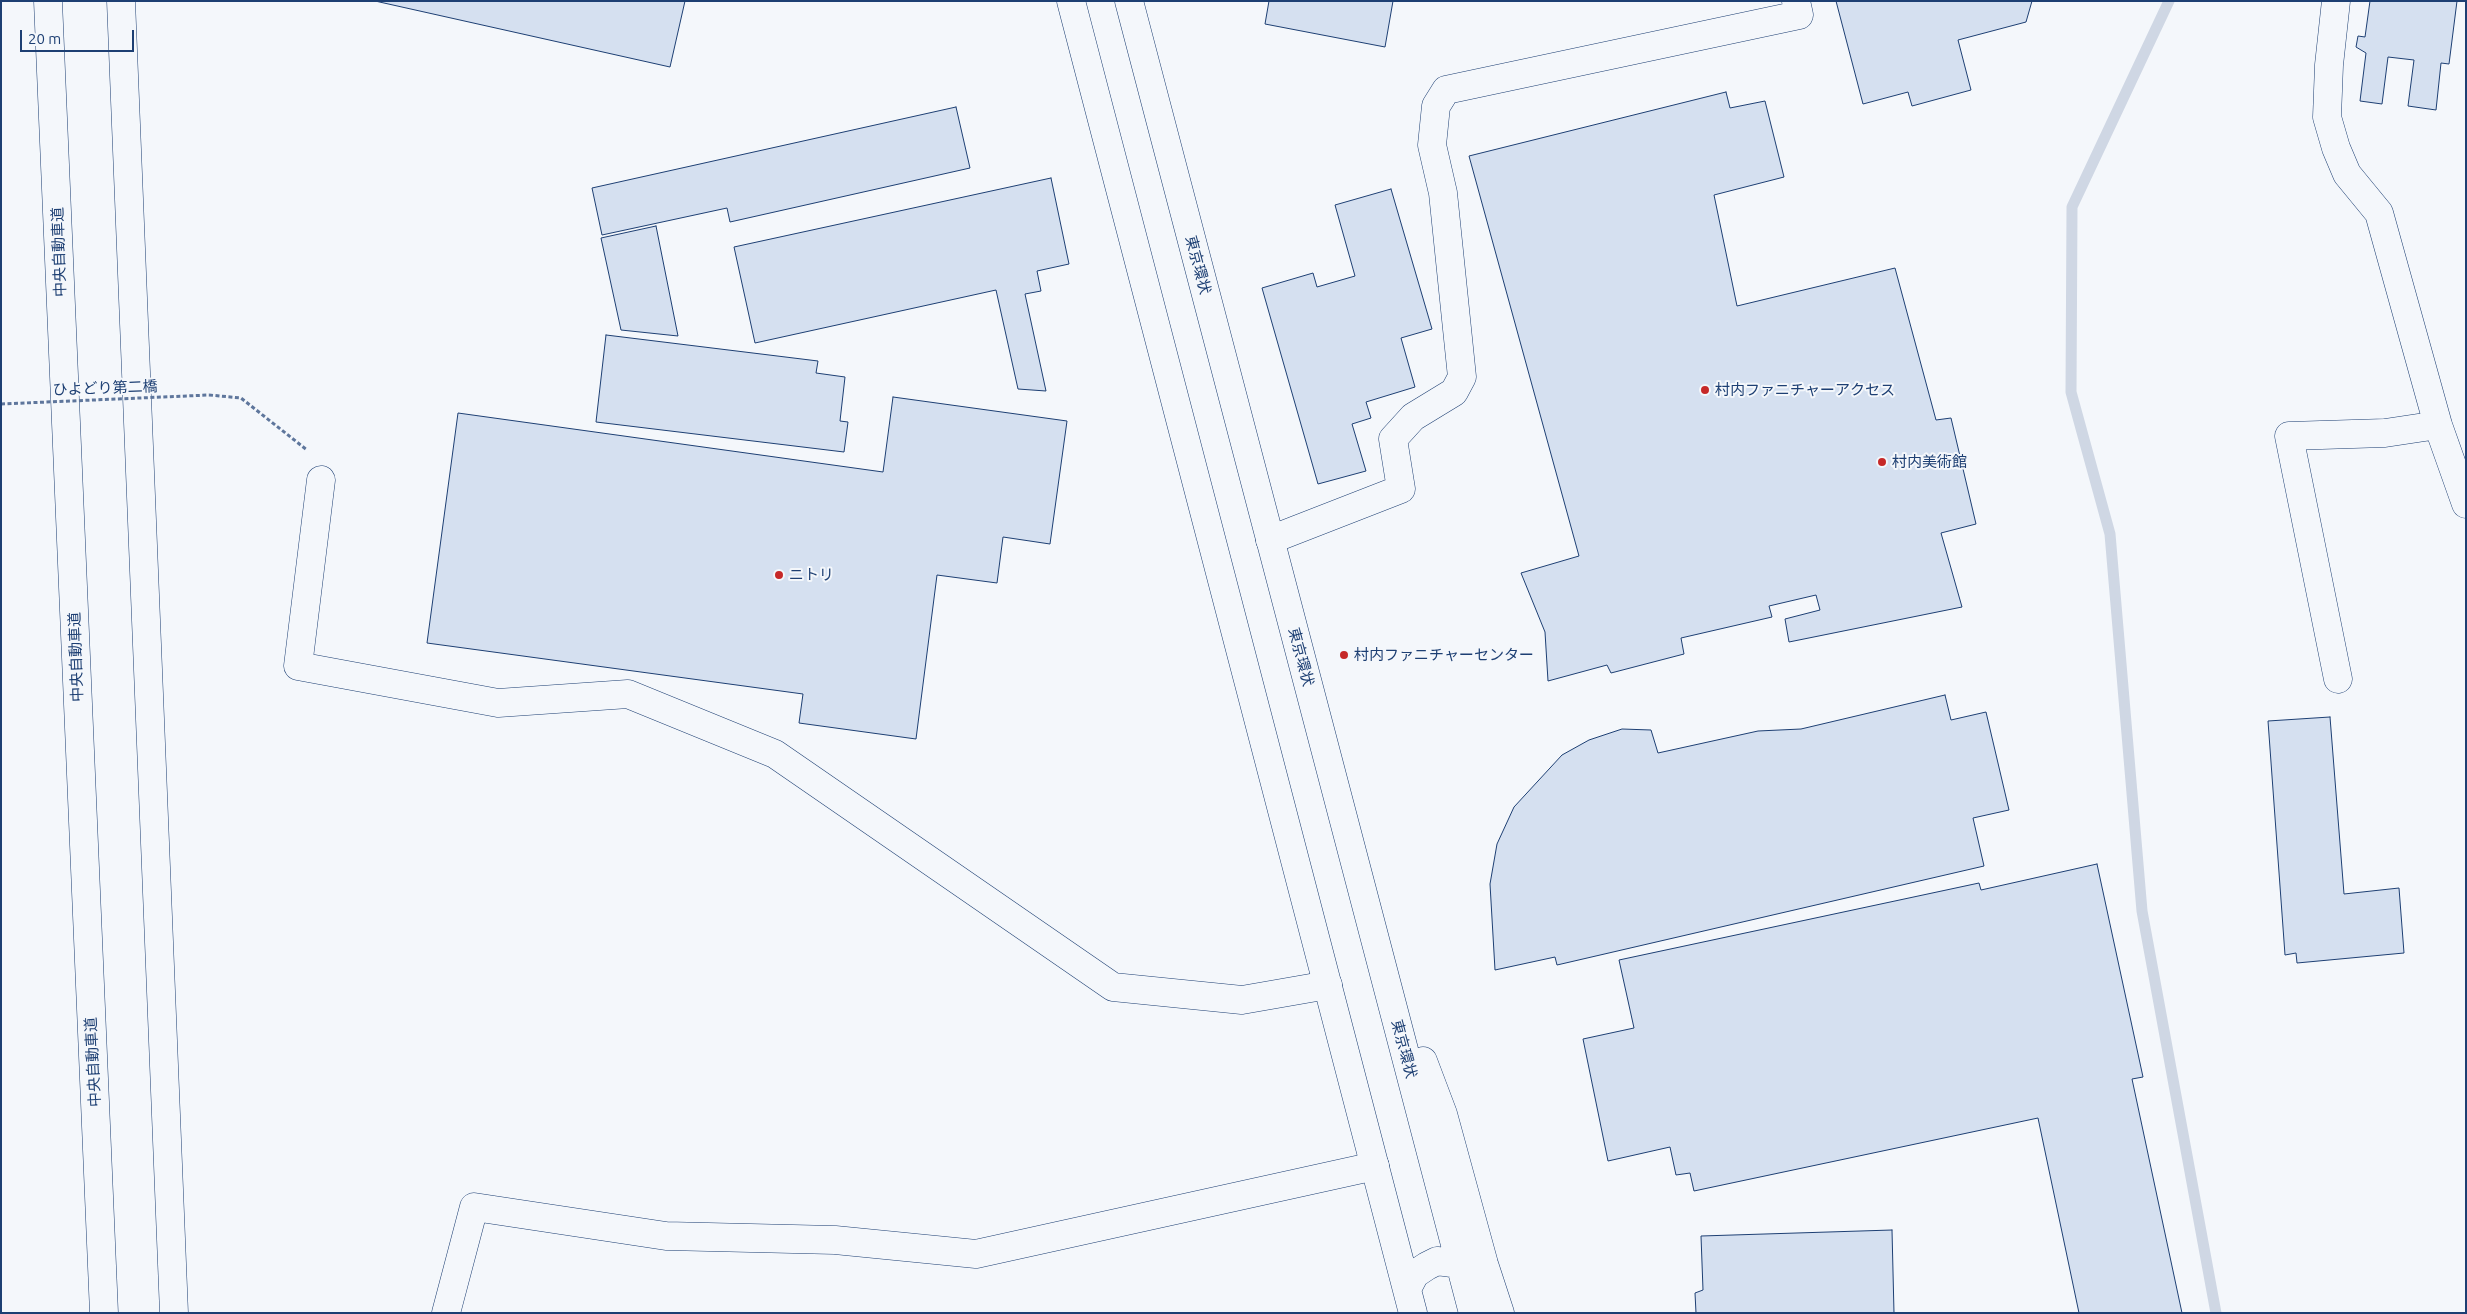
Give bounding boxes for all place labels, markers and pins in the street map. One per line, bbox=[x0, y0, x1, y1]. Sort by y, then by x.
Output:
place label: 村内ファニチャーアクセス bbox=[1715, 381, 1895, 399]
marker: 村内ファニチャーアクセス bbox=[1699, 384, 1711, 396]
place label: 村内美術館 bbox=[1892, 453, 1967, 471]
marker: 村内美術館 bbox=[1876, 456, 1888, 468]
place label: ニトリ bbox=[789, 566, 834, 584]
marker: ニトリ bbox=[773, 569, 785, 581]
place label: 村内ファニチャーセンター bbox=[1354, 646, 1534, 664]
marker: 村内ファニチャーセンター bbox=[1338, 649, 1350, 661]

